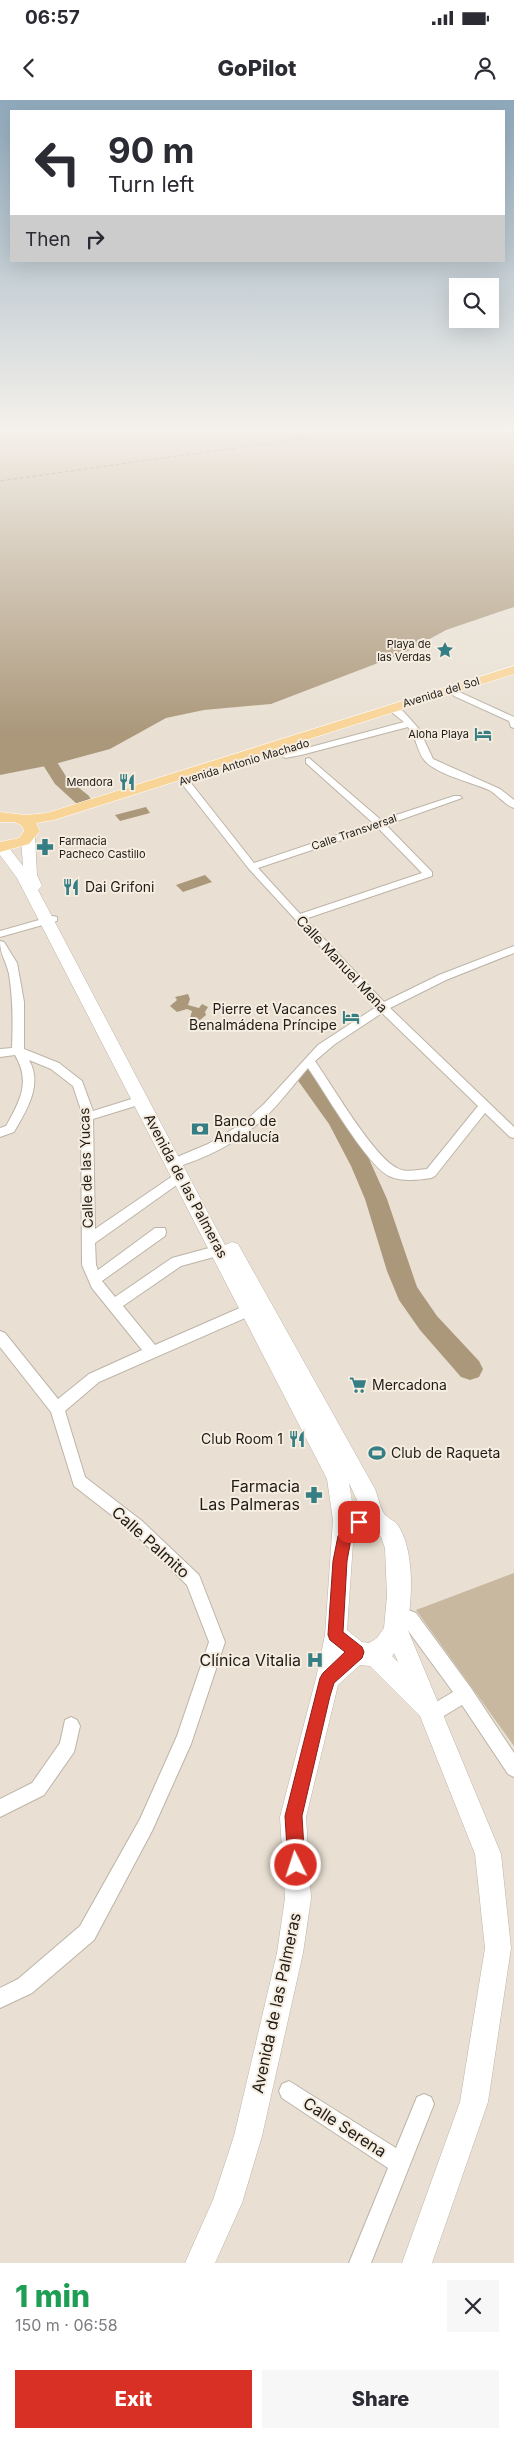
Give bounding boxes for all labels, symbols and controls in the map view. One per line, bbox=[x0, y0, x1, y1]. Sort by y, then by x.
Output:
text: 06:57 bbox=[25, 6, 80, 29]
icon: back bbox=[15, 54, 43, 82]
icon: person bbox=[471, 54, 499, 82]
text: GoPilot bbox=[218, 55, 297, 81]
text: 90 m bbox=[108, 129, 195, 171]
icon: left bbox=[25, 130, 90, 195]
text: Turn left bbox=[108, 171, 194, 197]
icon: right bbox=[81, 225, 109, 253]
text: Then bbox=[25, 228, 71, 251]
map controls bbox=[449, 278, 499, 328]
button: search bbox=[449, 278, 499, 328]
place label: Playa de las Verdas bbox=[377, 637, 431, 664]
place icon: Playa de las Verdas bbox=[435, 640, 455, 660]
street label: Avenida del Sol bbox=[401, 674, 481, 710]
hotel icon: Aloha Playa bbox=[473, 724, 493, 744]
place label: Aloha Playa bbox=[408, 727, 469, 741]
street label: Avenida Antonio Machado bbox=[177, 735, 311, 789]
restaurant icon: Mendora bbox=[117, 772, 137, 792]
place label: Mendora bbox=[67, 775, 113, 789]
street label: Calle Transversal bbox=[309, 811, 399, 853]
place label: Farmacia Pacheco Castillo bbox=[59, 834, 146, 861]
pharmacy icon: Farmacia Pacheco Castillo bbox=[35, 837, 55, 857]
restaurant icon: Dai Grifoni bbox=[61, 877, 81, 897]
place label: Dai Grifoni bbox=[85, 878, 154, 895]
street label: Calle Manuel Mena bbox=[293, 912, 392, 1016]
place label: Pierre et Vacances Benalmádena Príncipe bbox=[189, 1000, 337, 1033]
hotel icon: Pierre et Vacances Benalmádena Príncipe bbox=[341, 1007, 361, 1027]
street label: Calle de las Yucas bbox=[75, 1107, 96, 1229]
street label: Avenida de las Palmeras bbox=[141, 1111, 232, 1261]
place label: Banco de Andalucía bbox=[214, 1112, 279, 1145]
bank icon: Banco de Andalucía bbox=[190, 1119, 210, 1139]
supermarket icon: Mercadona bbox=[348, 1375, 368, 1395]
place label: Mercadona bbox=[372, 1376, 447, 1393]
restaurant icon: Club Room 1 bbox=[287, 1429, 307, 1449]
place label: Club Room 1 bbox=[201, 1430, 283, 1447]
sports icon: Club de Raqueta bbox=[367, 1443, 387, 1463]
place label: Club de Raqueta bbox=[391, 1444, 500, 1461]
place label: Farmacia Las Palmeras bbox=[199, 1476, 300, 1514]
pharmacy icon: Farmacia Las Palmeras bbox=[304, 1485, 324, 1505]
pin bbox=[338, 1501, 380, 1543]
street label: Calle Palmito bbox=[108, 1502, 194, 1582]
icon: arrive bbox=[345, 1508, 373, 1536]
place label: Clínica Vitalia bbox=[200, 1650, 301, 1670]
hospital icon: Clínica Vitalia bbox=[305, 1650, 325, 1670]
position arrow bbox=[269, 1838, 321, 1890]
street label: Avenida de las Palmeras bbox=[247, 1911, 305, 2095]
street label: Calle Serena bbox=[300, 2093, 390, 2161]
text: 1 min bbox=[15, 2278, 90, 2314]
button: close bbox=[447, 2280, 499, 2332]
text: 150 m · 06:58 bbox=[15, 2315, 118, 2335]
button: Exit bbox=[15, 2370, 252, 2428]
button: Share bbox=[262, 2370, 499, 2428]

